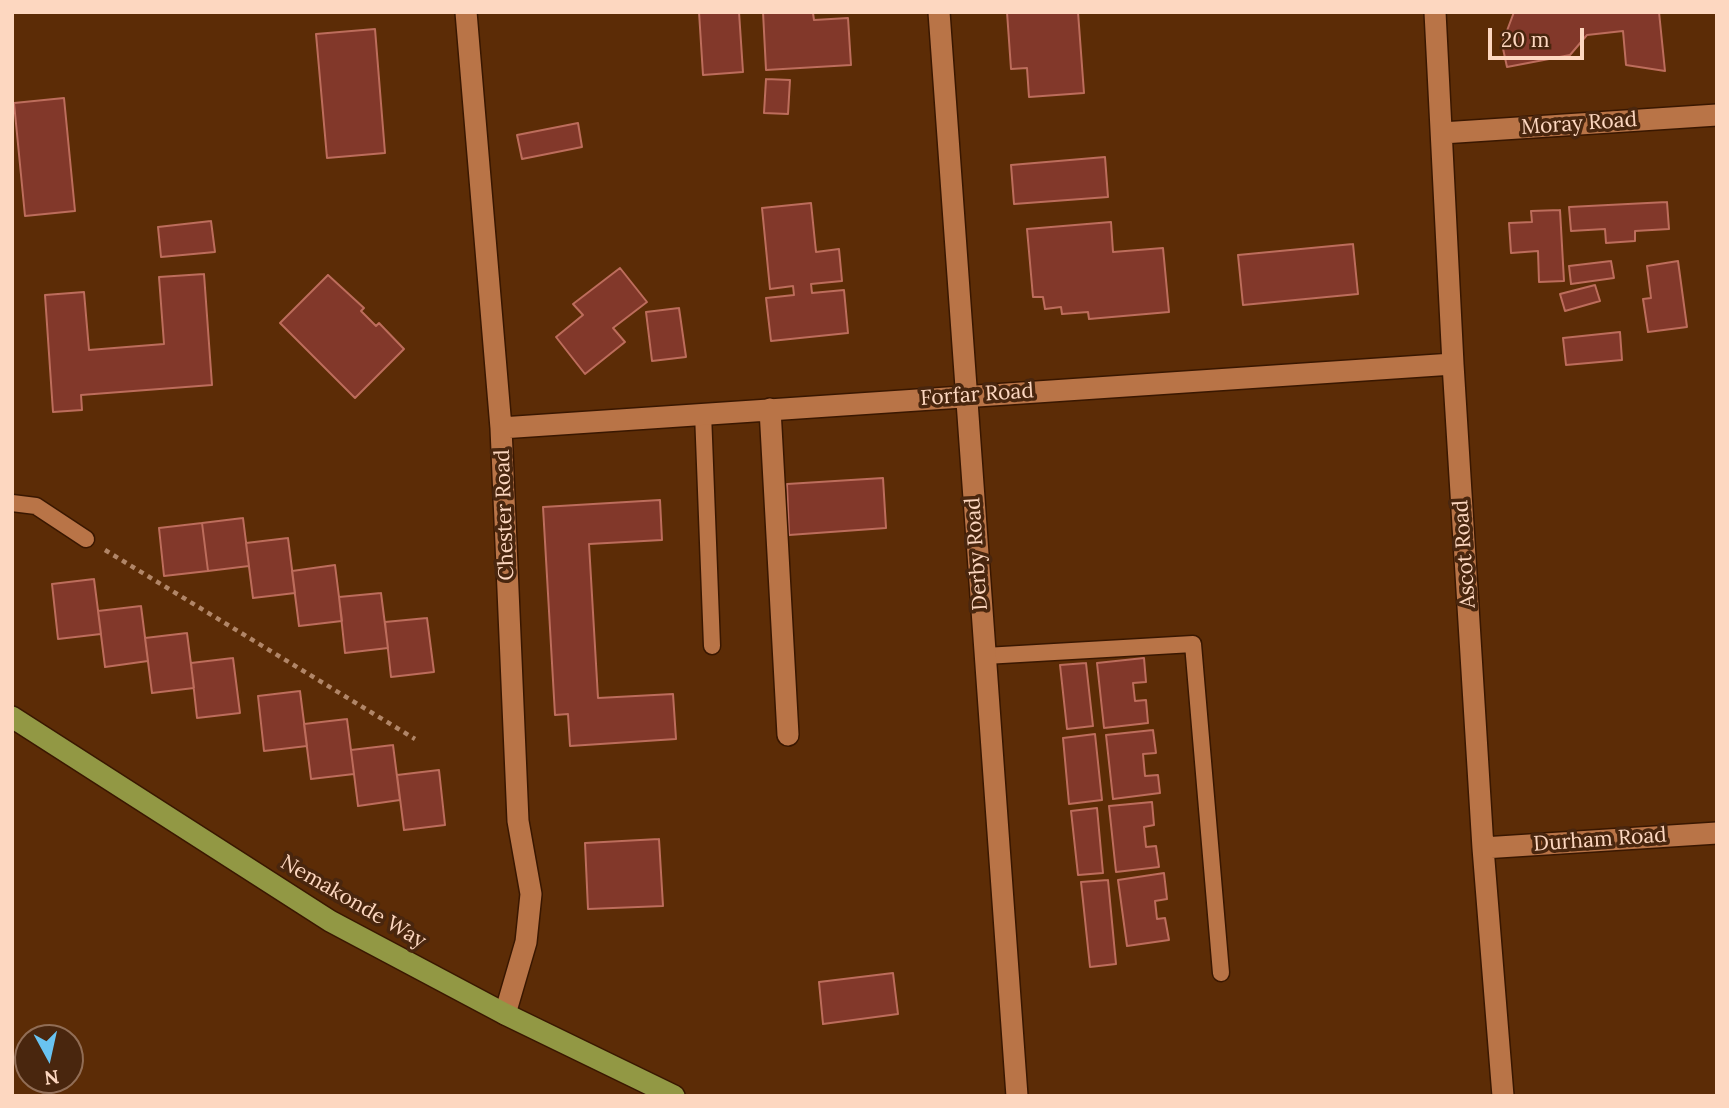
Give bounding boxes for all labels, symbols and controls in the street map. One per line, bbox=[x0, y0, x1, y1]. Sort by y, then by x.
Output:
scale bar bbox=[1491, 14, 1587, 58]
text: 20 m bbox=[1501, 26, 1550, 53]
street label: Moray Road bbox=[1520, 107, 1638, 141]
street label: Forfar Road bbox=[919, 378, 1035, 412]
street label: Chester Road bbox=[490, 449, 520, 581]
street label: Derby Road bbox=[960, 497, 994, 611]
street label: Ascot Road bbox=[1449, 499, 1481, 609]
street label: Durham Road bbox=[1532, 823, 1668, 857]
street label: Nemakonde Way bbox=[276, 850, 430, 954]
north arrow bbox=[14, 1024, 84, 1094]
text: N bbox=[43, 1065, 61, 1091]

